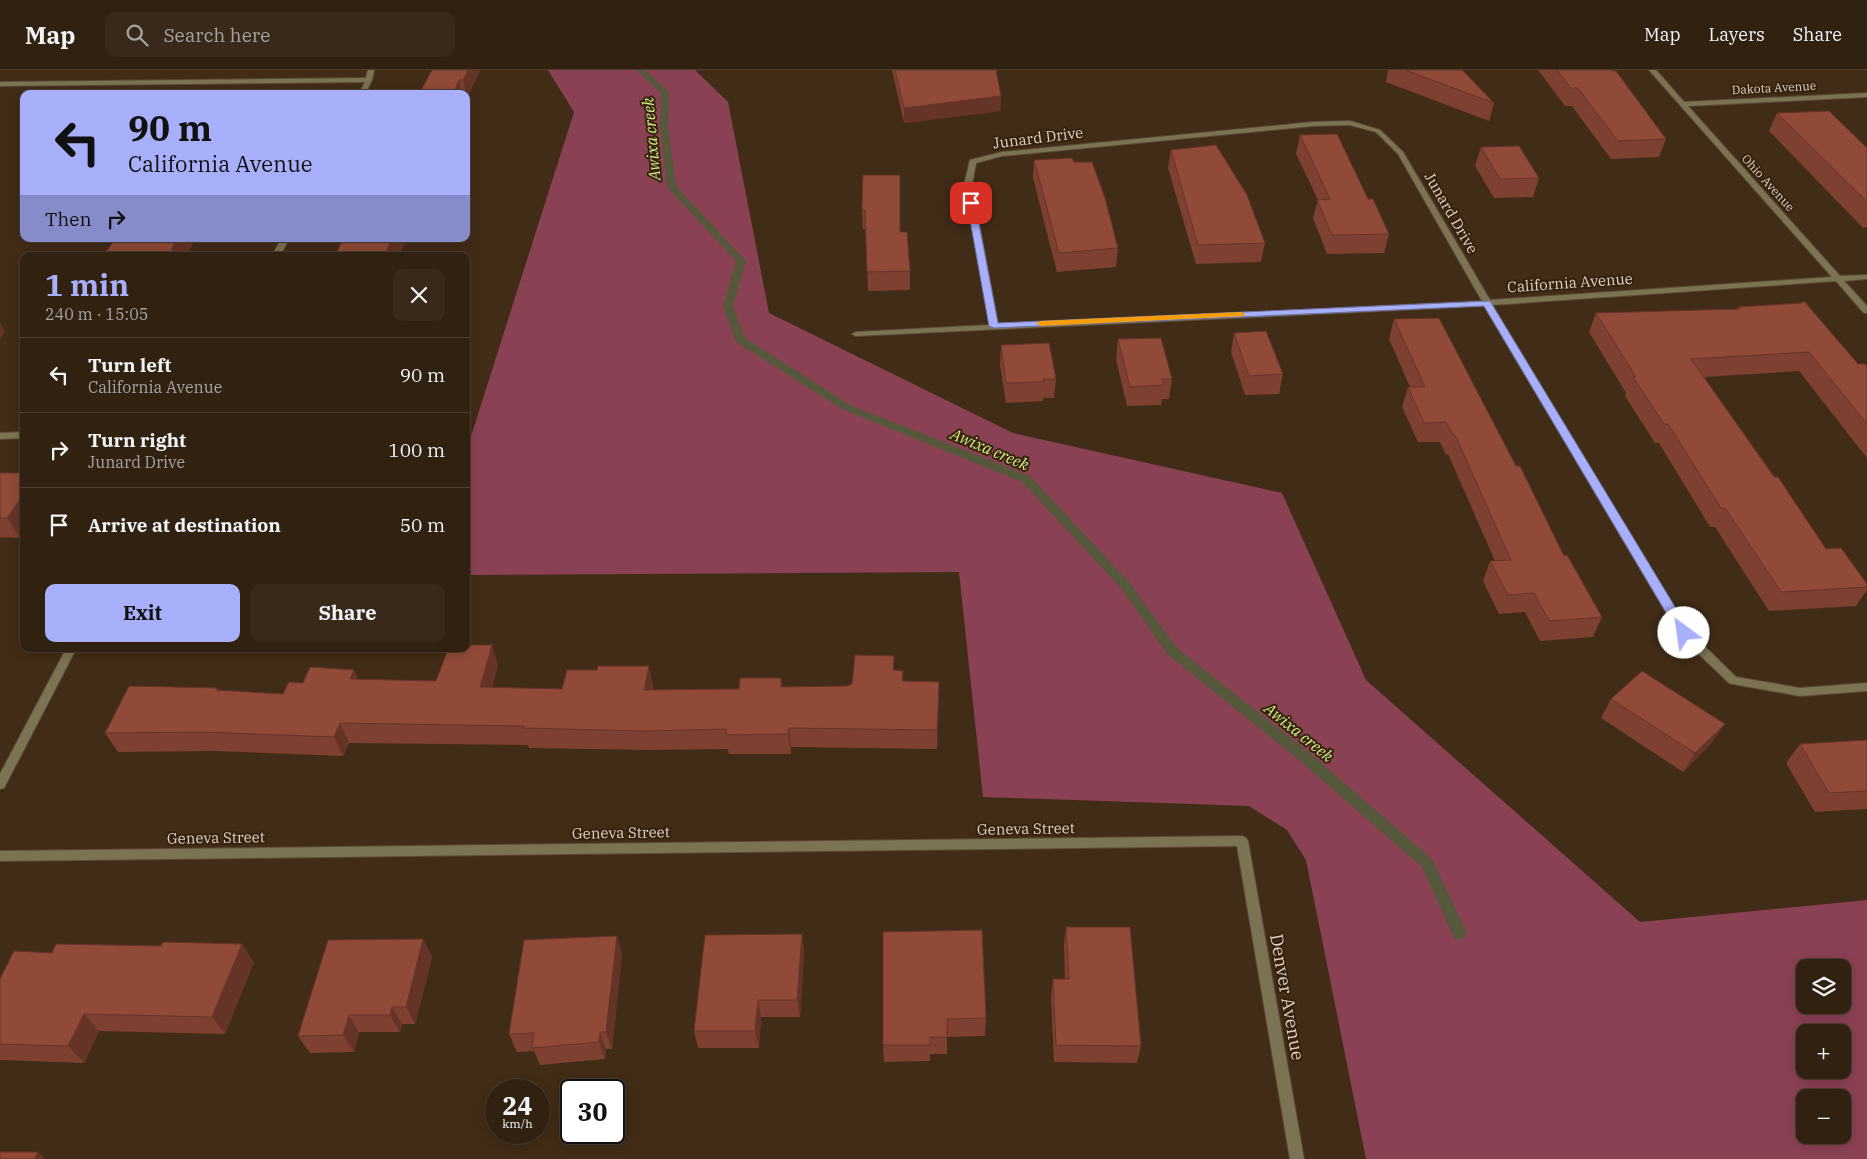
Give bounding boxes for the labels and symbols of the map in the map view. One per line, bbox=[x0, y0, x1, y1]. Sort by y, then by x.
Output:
street label: Dakota Avenue bbox=[1731, 78, 1816, 97]
water label: Awixa creek bbox=[637, 96, 665, 182]
street label: Junard Drive bbox=[992, 123, 1084, 152]
street label: Ohio Avenue bbox=[1739, 151, 1798, 214]
street label: Junard Drive bbox=[1420, 169, 1482, 257]
pin bbox=[950, 182, 992, 224]
street label: California Avenue bbox=[1507, 269, 1633, 296]
water label: Awixa creek bbox=[947, 423, 1033, 475]
position arrow bbox=[1657, 606, 1709, 658]
water label: Awixa creek bbox=[1260, 697, 1338, 766]
street label: Geneva Street bbox=[977, 818, 1075, 839]
street label: Geneva Street bbox=[572, 822, 670, 843]
street label: Geneva Street bbox=[167, 827, 265, 848]
street label: Denver Avenue bbox=[1265, 932, 1310, 1062]
speed limit sign: 30 bbox=[560, 1079, 625, 1144]

